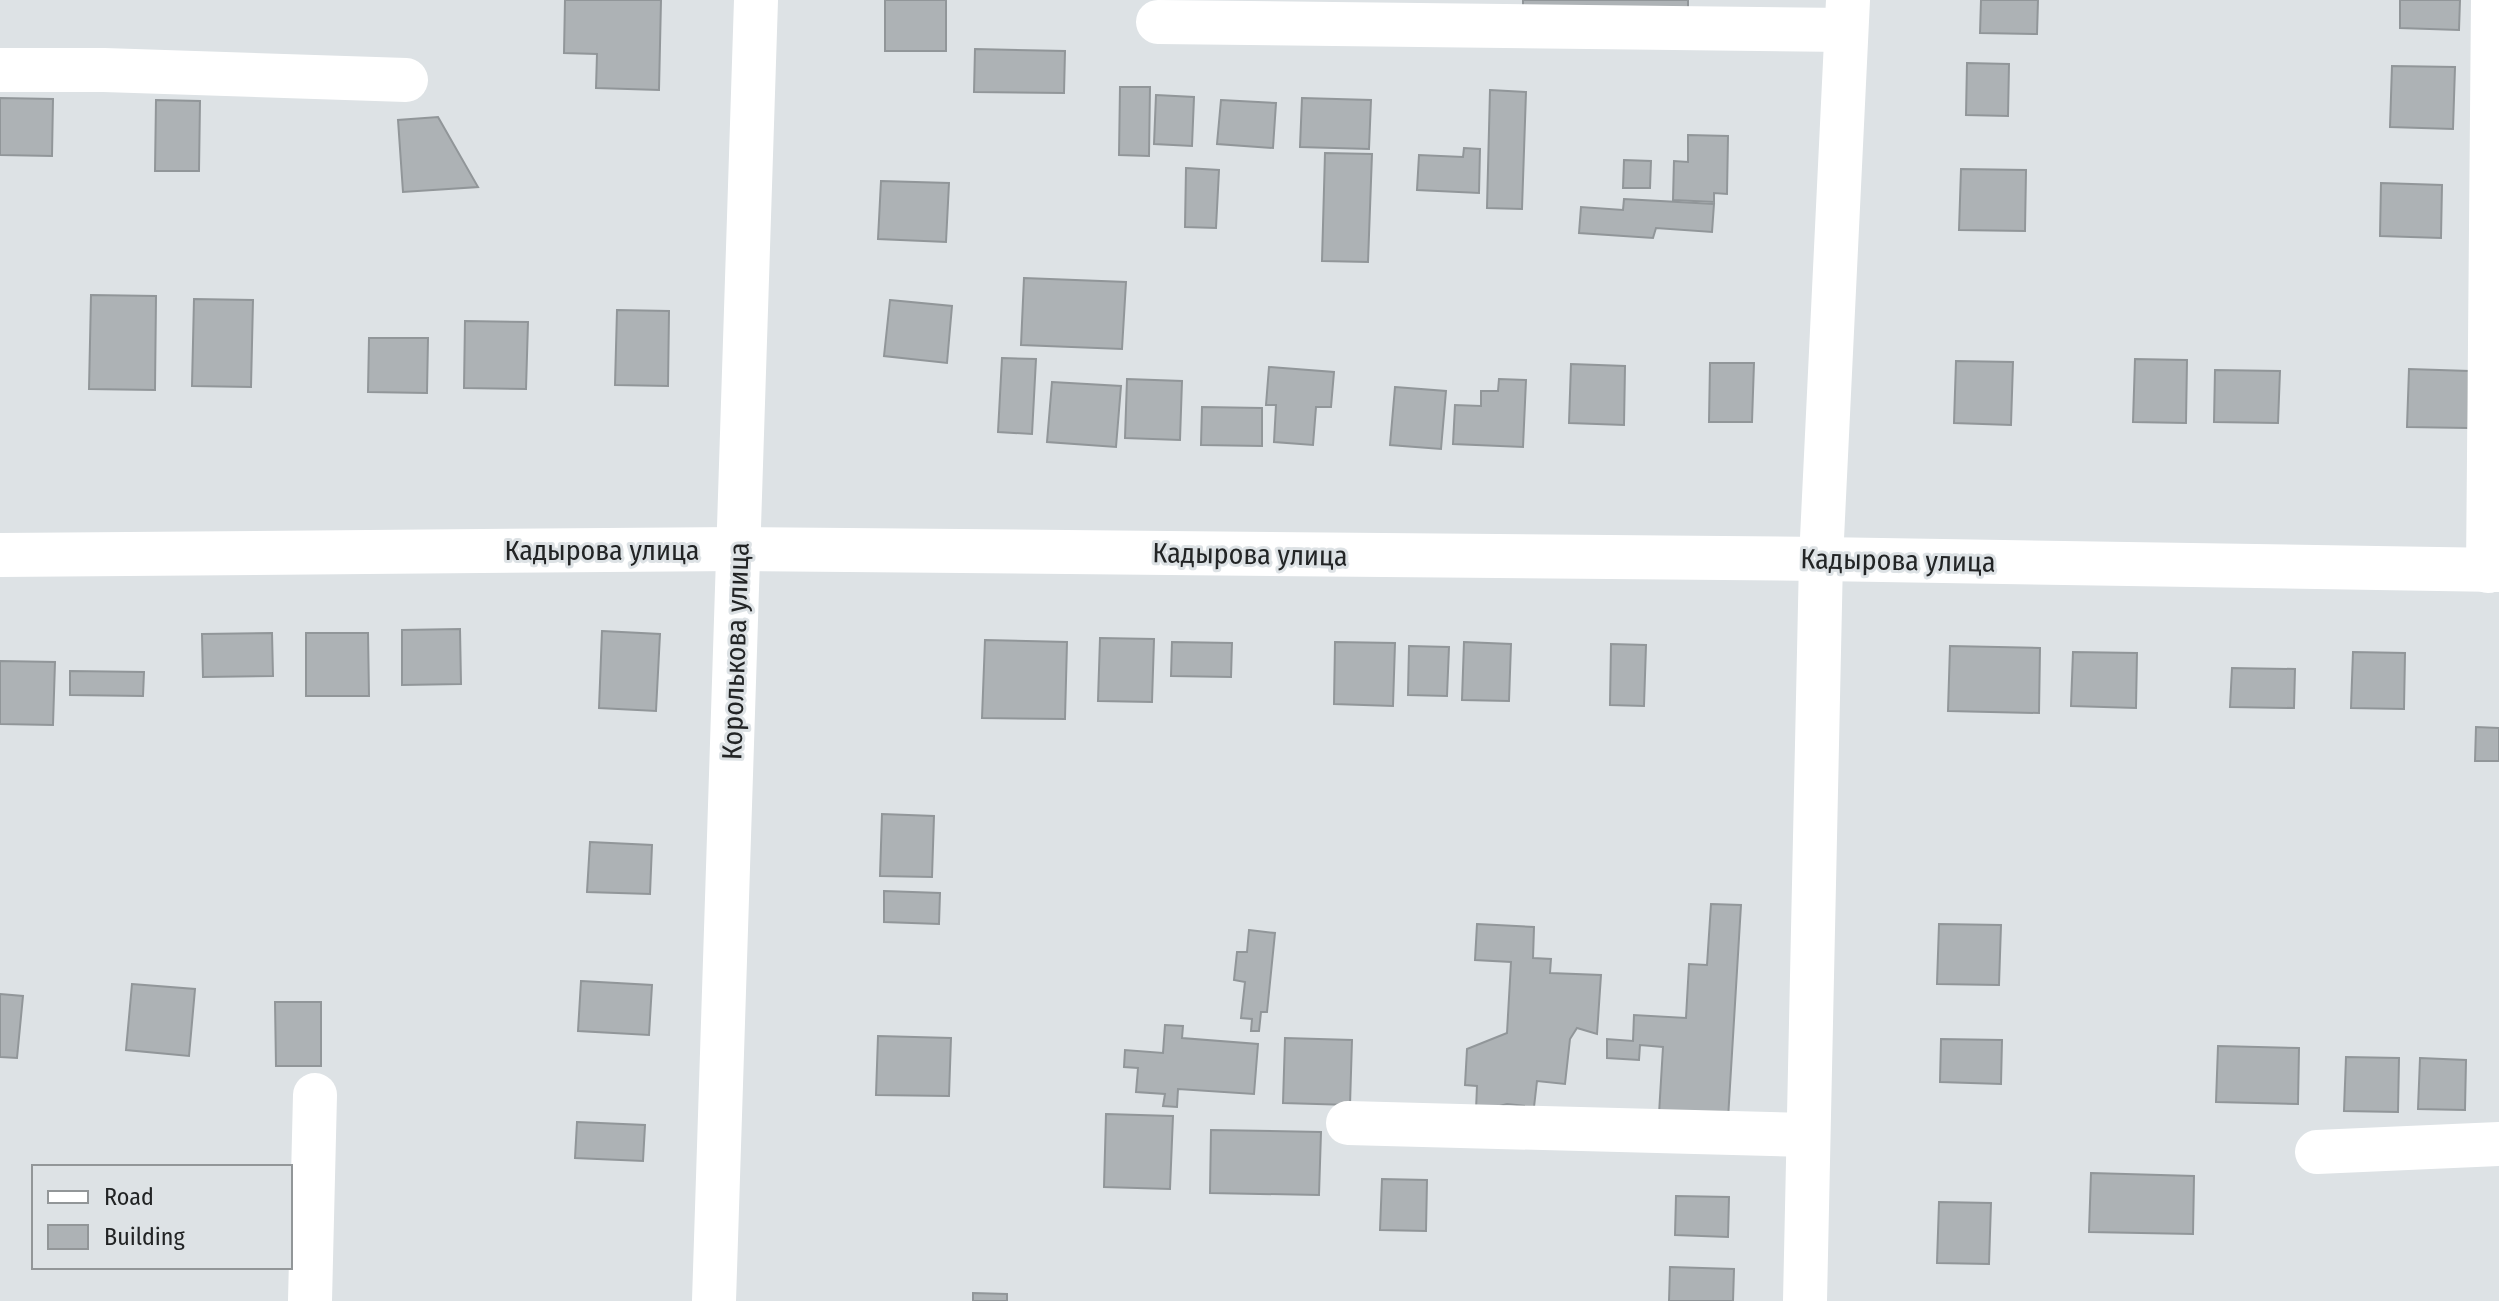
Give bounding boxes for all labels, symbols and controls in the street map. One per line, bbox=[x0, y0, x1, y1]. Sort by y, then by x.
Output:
street label: Кадырова улица bbox=[504, 534, 700, 567]
street label: Кадырова улица bbox=[1152, 536, 1348, 573]
street label: Королькова улица bbox=[715, 542, 756, 760]
street label: Кадырова улица bbox=[1800, 542, 1996, 579]
legend bbox=[32, 1165, 292, 1269]
text: Road bbox=[104, 1183, 154, 1211]
text: Building bbox=[104, 1223, 186, 1251]

